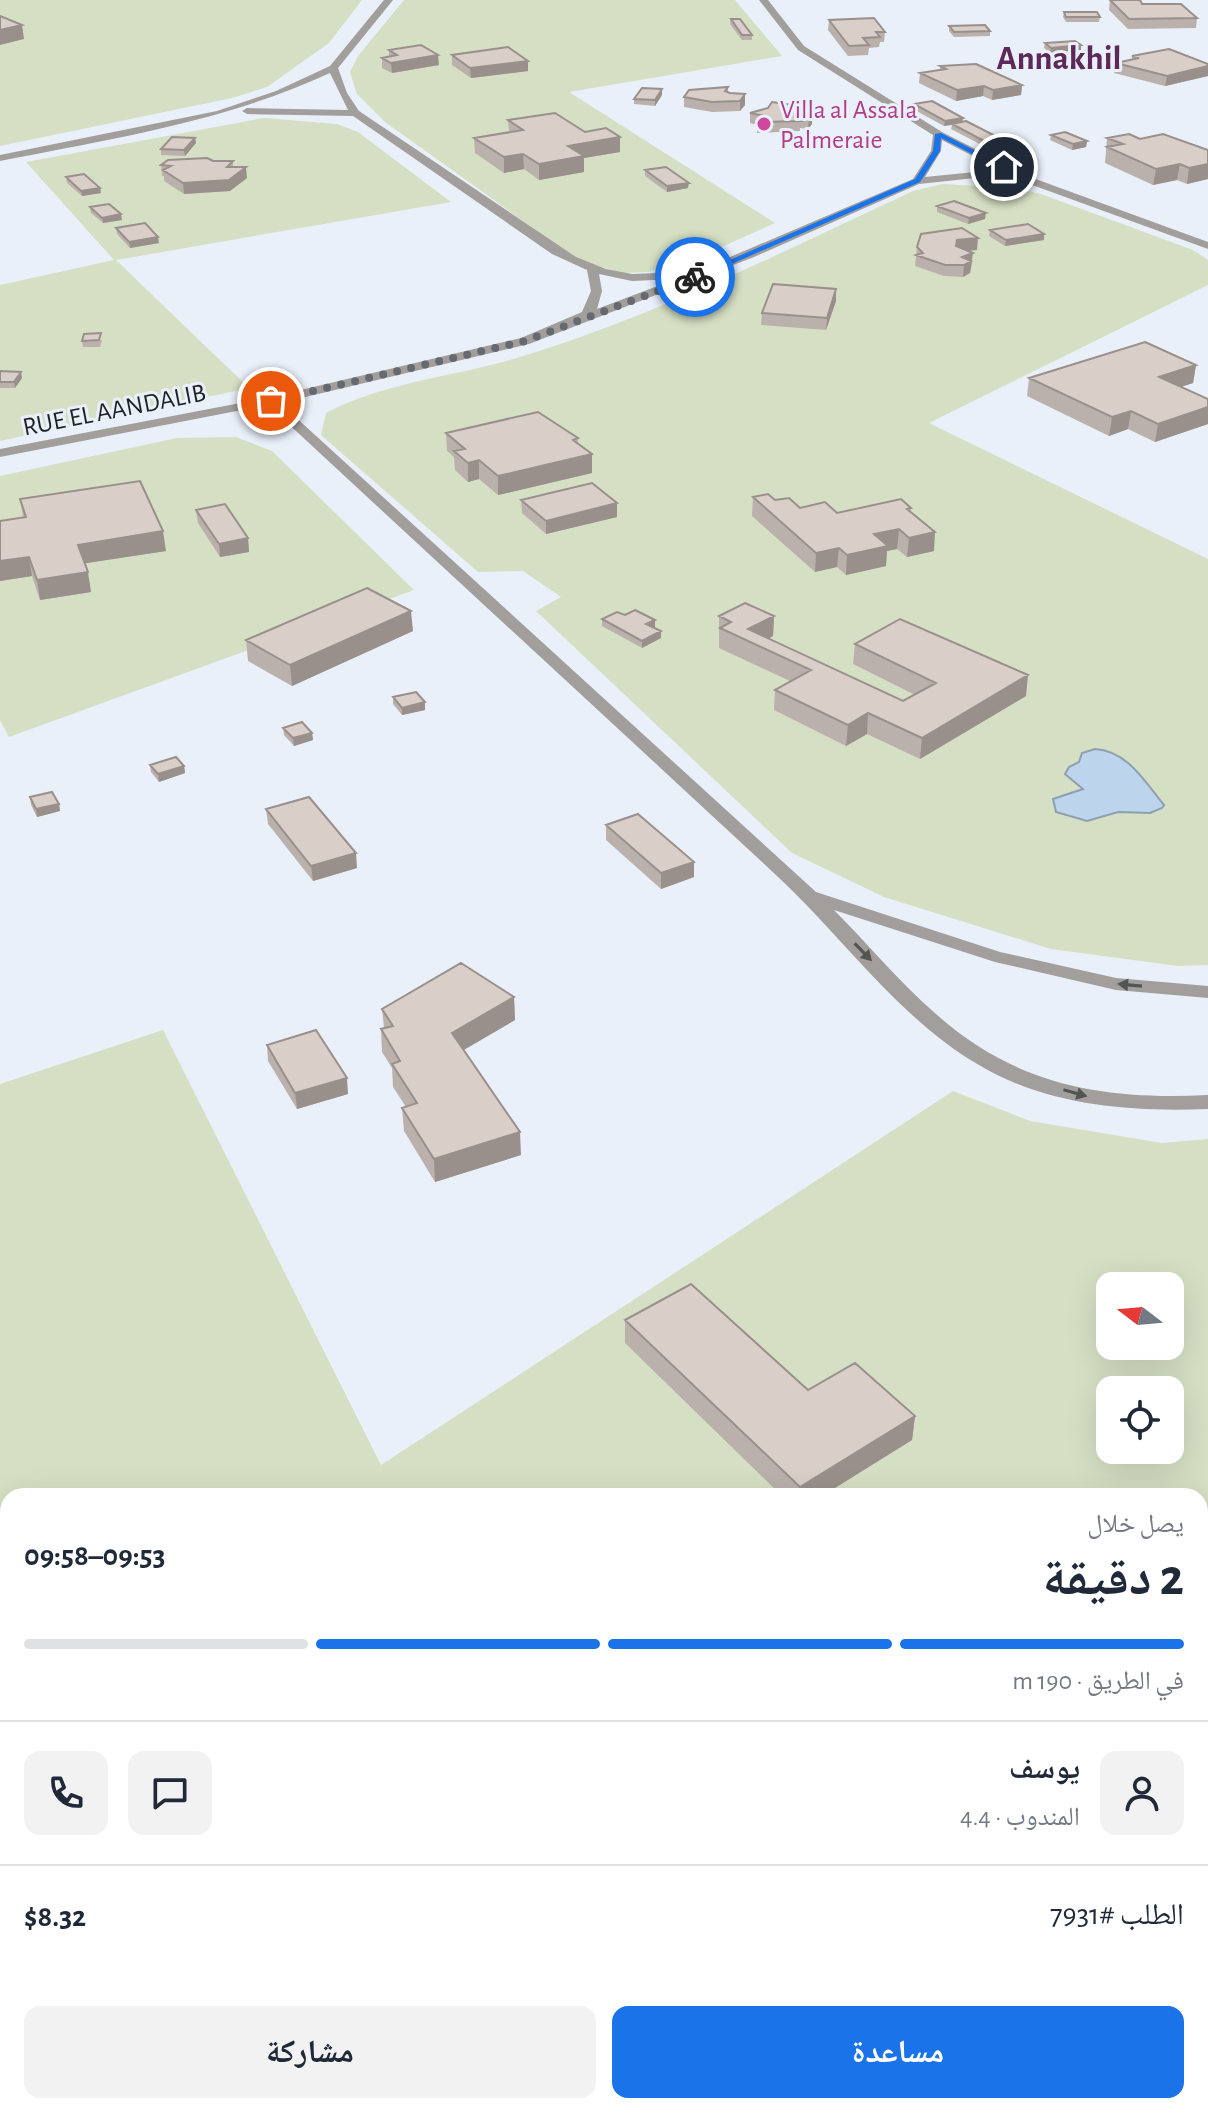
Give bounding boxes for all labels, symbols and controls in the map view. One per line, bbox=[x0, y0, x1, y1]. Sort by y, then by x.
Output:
district label: Annakhil bbox=[996, 42, 1122, 76]
place label: Villa al Assala Palmeraie bbox=[780, 97, 918, 153]
marker: Villa al Assala Palmeraie bbox=[755, 115, 773, 133]
pin bbox=[970, 133, 1038, 201]
icon: home bbox=[982, 145, 1026, 189]
courier bbox=[655, 237, 735, 317]
icon: bike bbox=[673, 255, 717, 299]
pin bbox=[237, 367, 305, 435]
icon: bag bbox=[249, 379, 293, 423]
street label: RUE EL AANDALIB bbox=[21, 380, 208, 440]
one-way arrow bbox=[853, 942, 872, 961]
one-way arrow bbox=[1117, 979, 1142, 992]
one-way arrow bbox=[1064, 1087, 1088, 1100]
north arrow bbox=[1096, 1272, 1184, 1360]
map controls bbox=[1096, 1272, 1184, 1464]
button: locate bbox=[1096, 1376, 1184, 1464]
text: يصل خلال bbox=[1087, 1511, 1184, 1537]
text: 09:53–09:58 bbox=[24, 1541, 165, 1571]
text: 2 دقيقة bbox=[1042, 1552, 1184, 1604]
text: في الطريق · 190 m bbox=[1012, 1668, 1184, 1694]
button: phone bbox=[24, 1751, 108, 1835]
button: chat bbox=[128, 1751, 212, 1835]
button: person bbox=[1100, 1751, 1184, 1835]
text: يوسف bbox=[1009, 1754, 1080, 1784]
text: المندوب · 4.4 bbox=[960, 1804, 1080, 1830]
text: الطلب #7931 bbox=[1050, 1900, 1184, 1930]
text: $8.32 bbox=[24, 1902, 86, 1932]
button: مشاركة bbox=[24, 2006, 596, 2098]
button: مساعدة bbox=[612, 2006, 1184, 2098]

